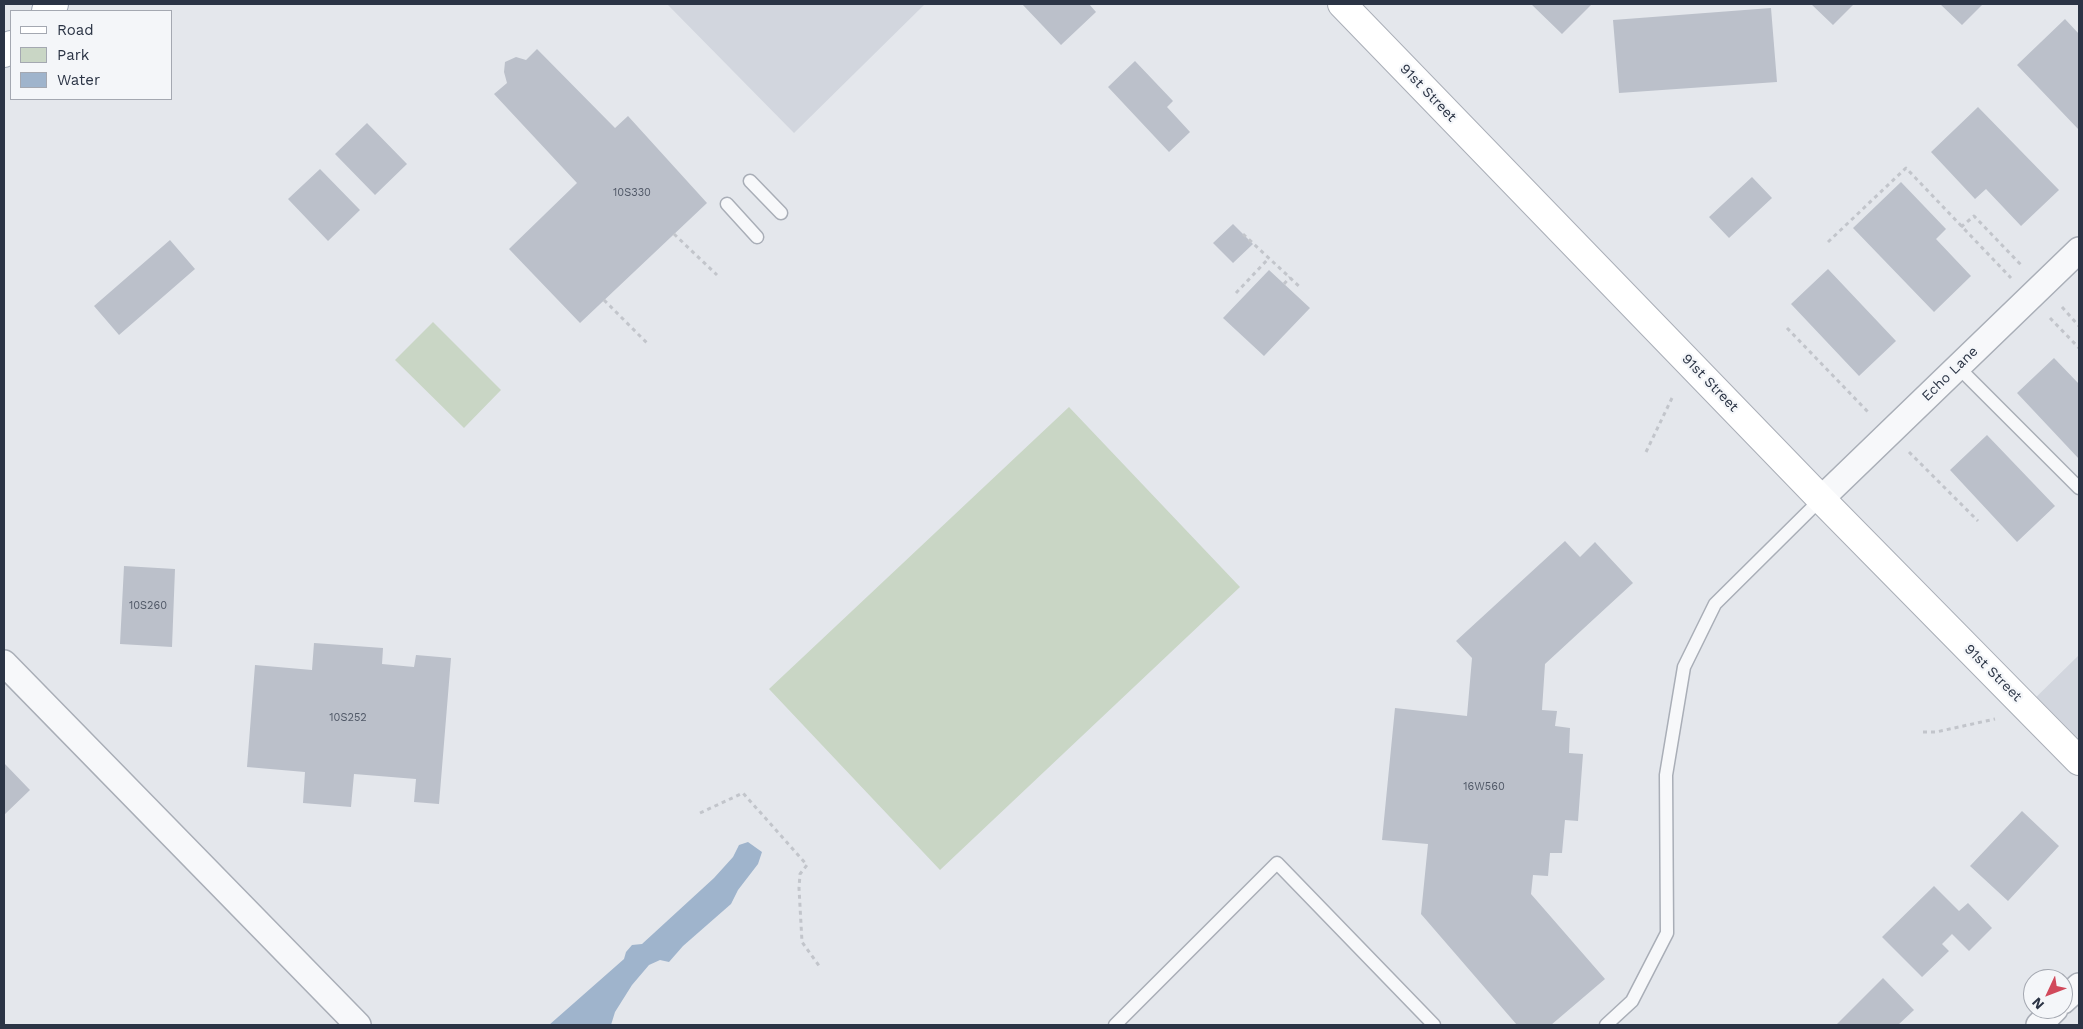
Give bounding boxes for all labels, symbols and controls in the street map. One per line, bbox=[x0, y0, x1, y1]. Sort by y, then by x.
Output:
legend bbox=[10, 10, 172, 100]
text: Road bbox=[57, 21, 94, 39]
text: Park bbox=[57, 46, 89, 64]
street label: 91st Street bbox=[1396, 60, 1460, 126]
text: Water bbox=[57, 71, 100, 89]
house number: 10S330 bbox=[613, 186, 651, 200]
street label: Echo Lane bbox=[1918, 343, 1982, 405]
street label: 91st Street bbox=[1678, 350, 1742, 416]
house number: 10S260 bbox=[129, 599, 167, 613]
street label: 91st Street bbox=[1961, 641, 2025, 705]
house number: 10S252 bbox=[329, 711, 367, 725]
house number: 16W560 bbox=[1463, 780, 1505, 794]
north arrow bbox=[2023, 969, 2073, 1019]
text: N bbox=[2028, 994, 2047, 1013]

